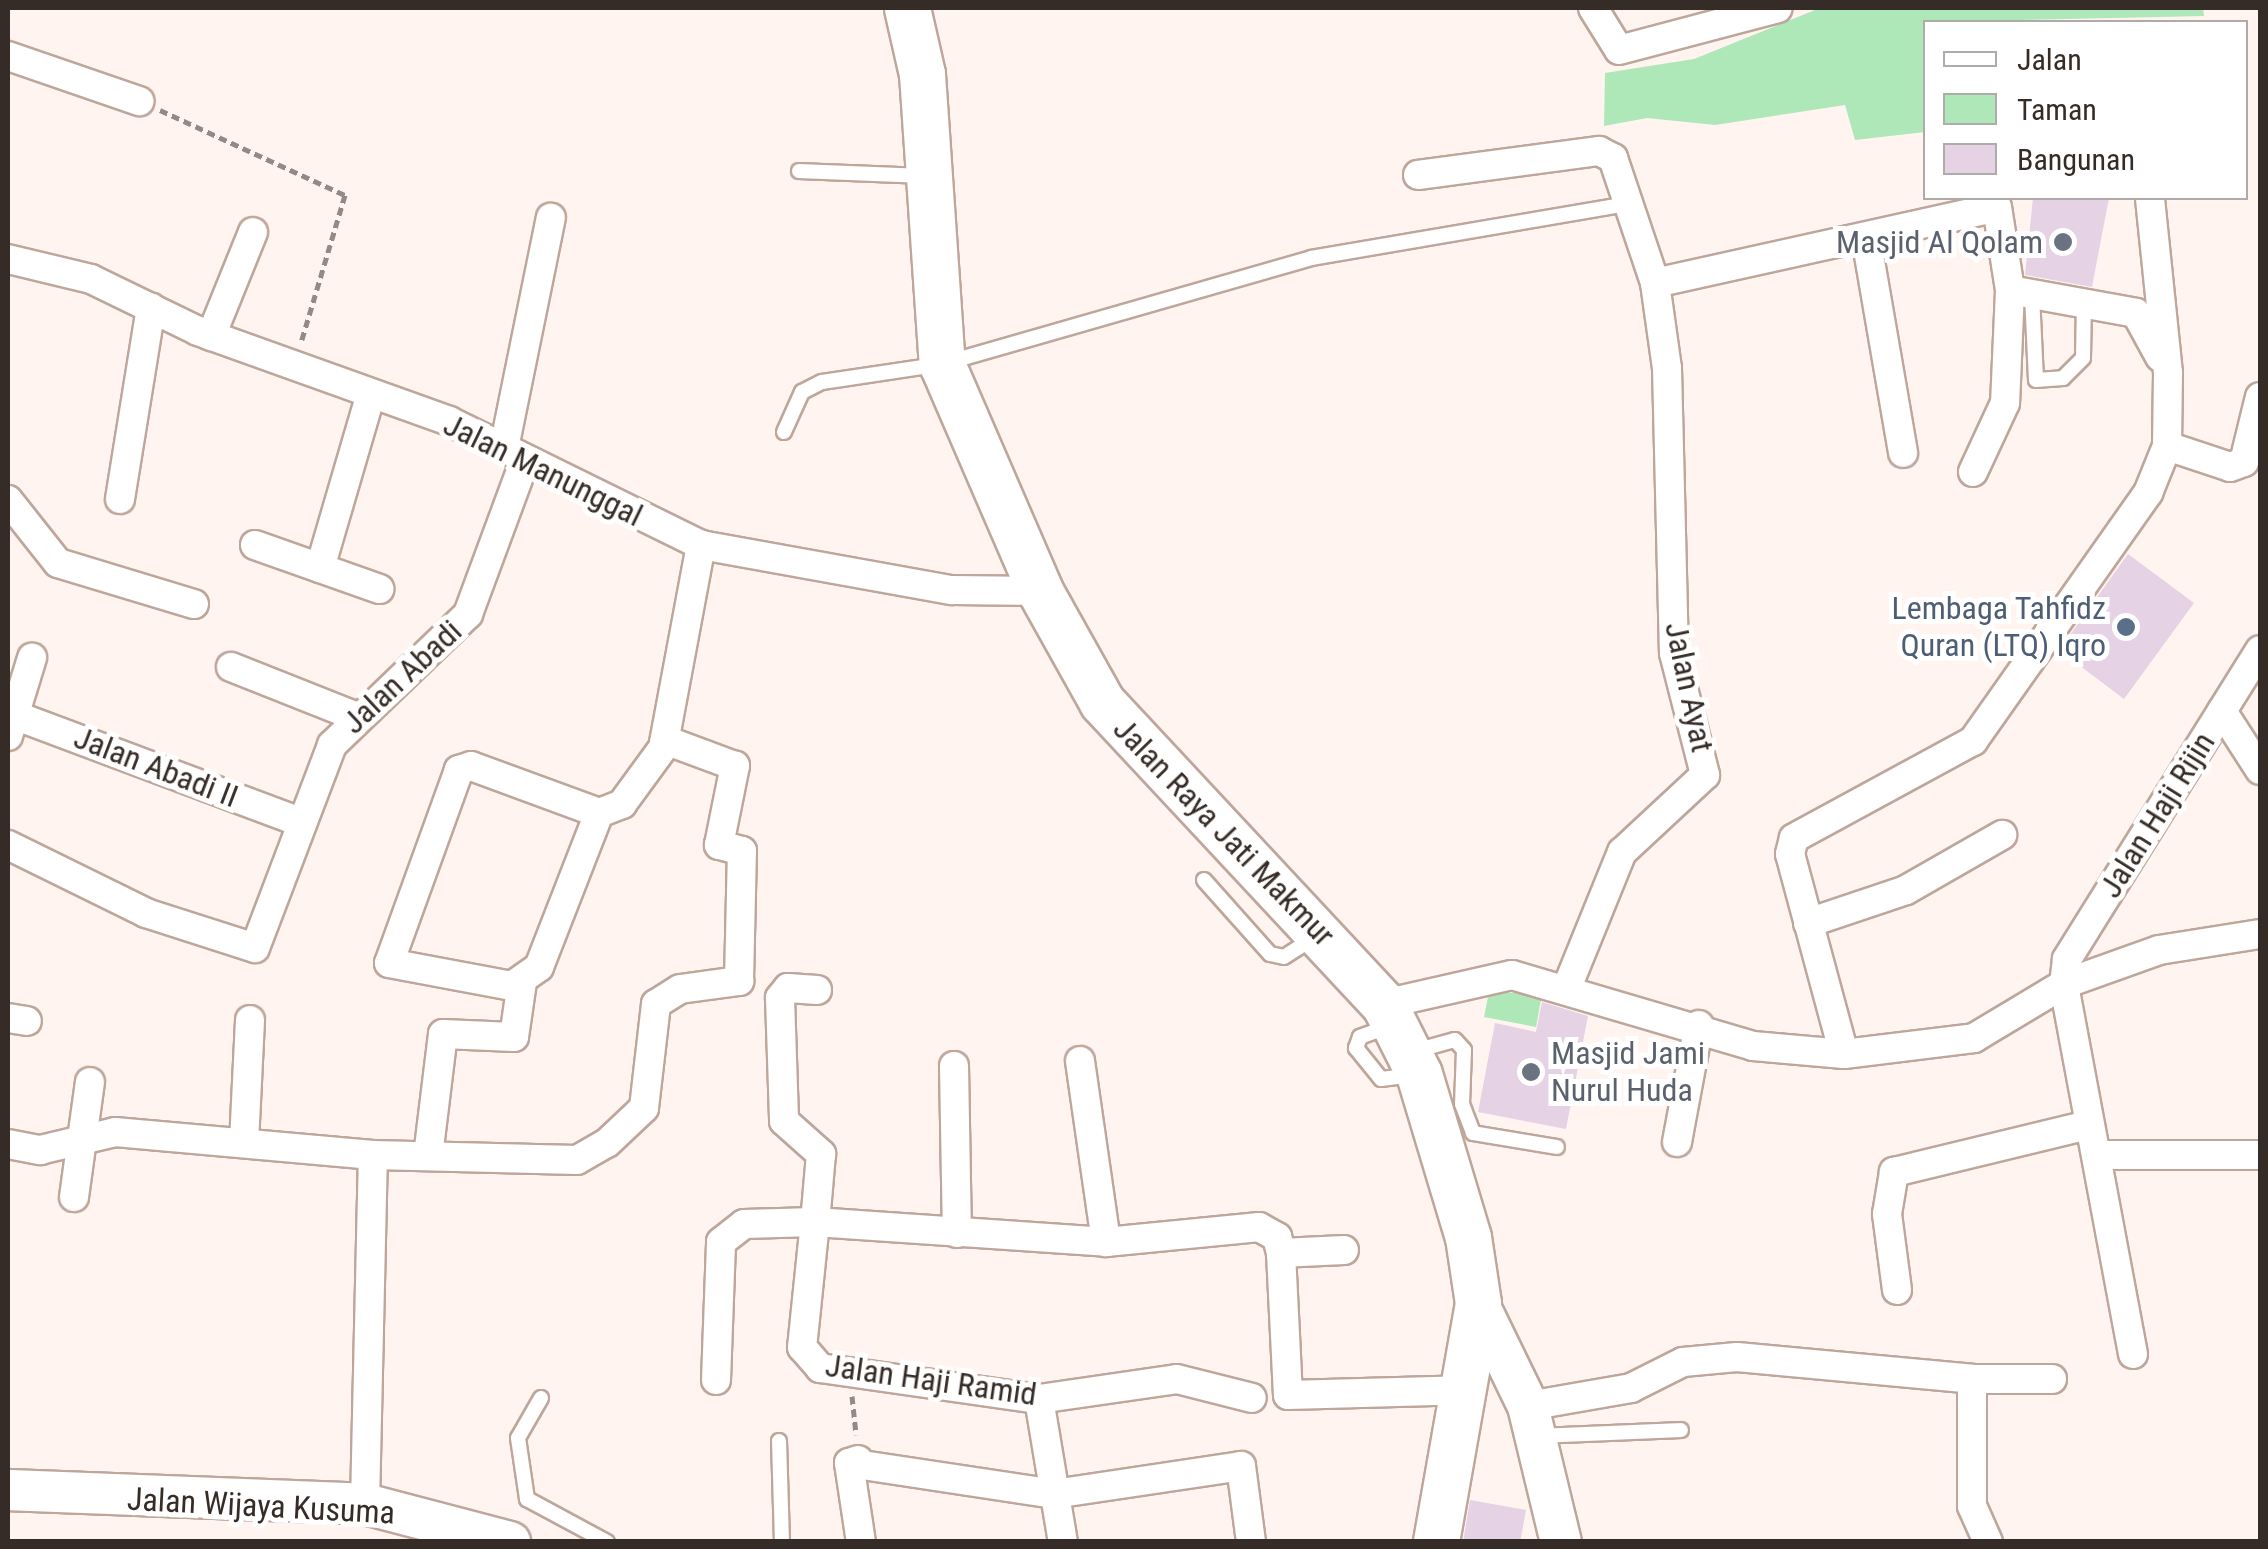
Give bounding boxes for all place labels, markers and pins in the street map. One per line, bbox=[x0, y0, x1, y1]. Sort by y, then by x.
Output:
place label: Masjid Al Qolam bbox=[1836, 223, 2043, 261]
marker: Masjid Al Qolam bbox=[2052, 231, 2074, 253]
place label: Lembaga Tahfidz Quran (LTQ) Iqro bbox=[1891, 590, 2106, 665]
marker: Lembaga Tahfidz Quran (LTQ) Iqro bbox=[2115, 616, 2137, 638]
place label: Masjid Jami Nurul Huda bbox=[1551, 1035, 1705, 1110]
marker: Masjid Jami Nurul Huda bbox=[1520, 1061, 1542, 1083]

